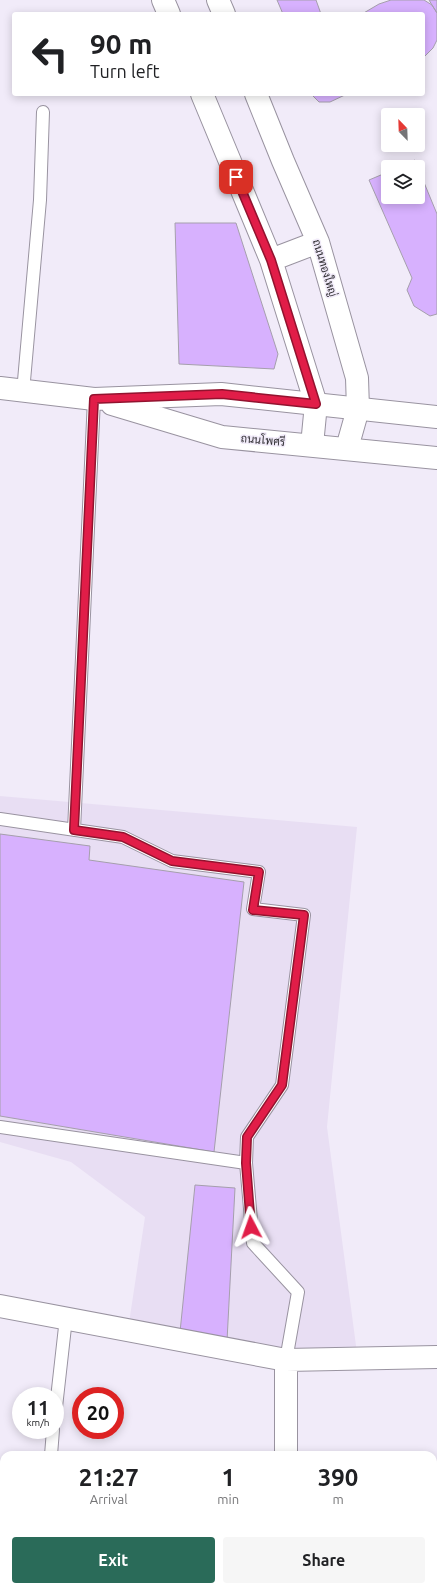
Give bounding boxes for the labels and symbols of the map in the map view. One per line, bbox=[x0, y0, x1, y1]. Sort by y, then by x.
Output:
north arrow bbox=[381, 108, 425, 152]
pin bbox=[219, 160, 253, 194]
street label: ถนนทองใหญ่ bbox=[310, 237, 341, 298]
street label: ถนนโพศรี bbox=[240, 430, 286, 448]
position arrow bbox=[230, 1206, 272, 1248]
speed limit sign: 20 bbox=[72, 1387, 124, 1439]

